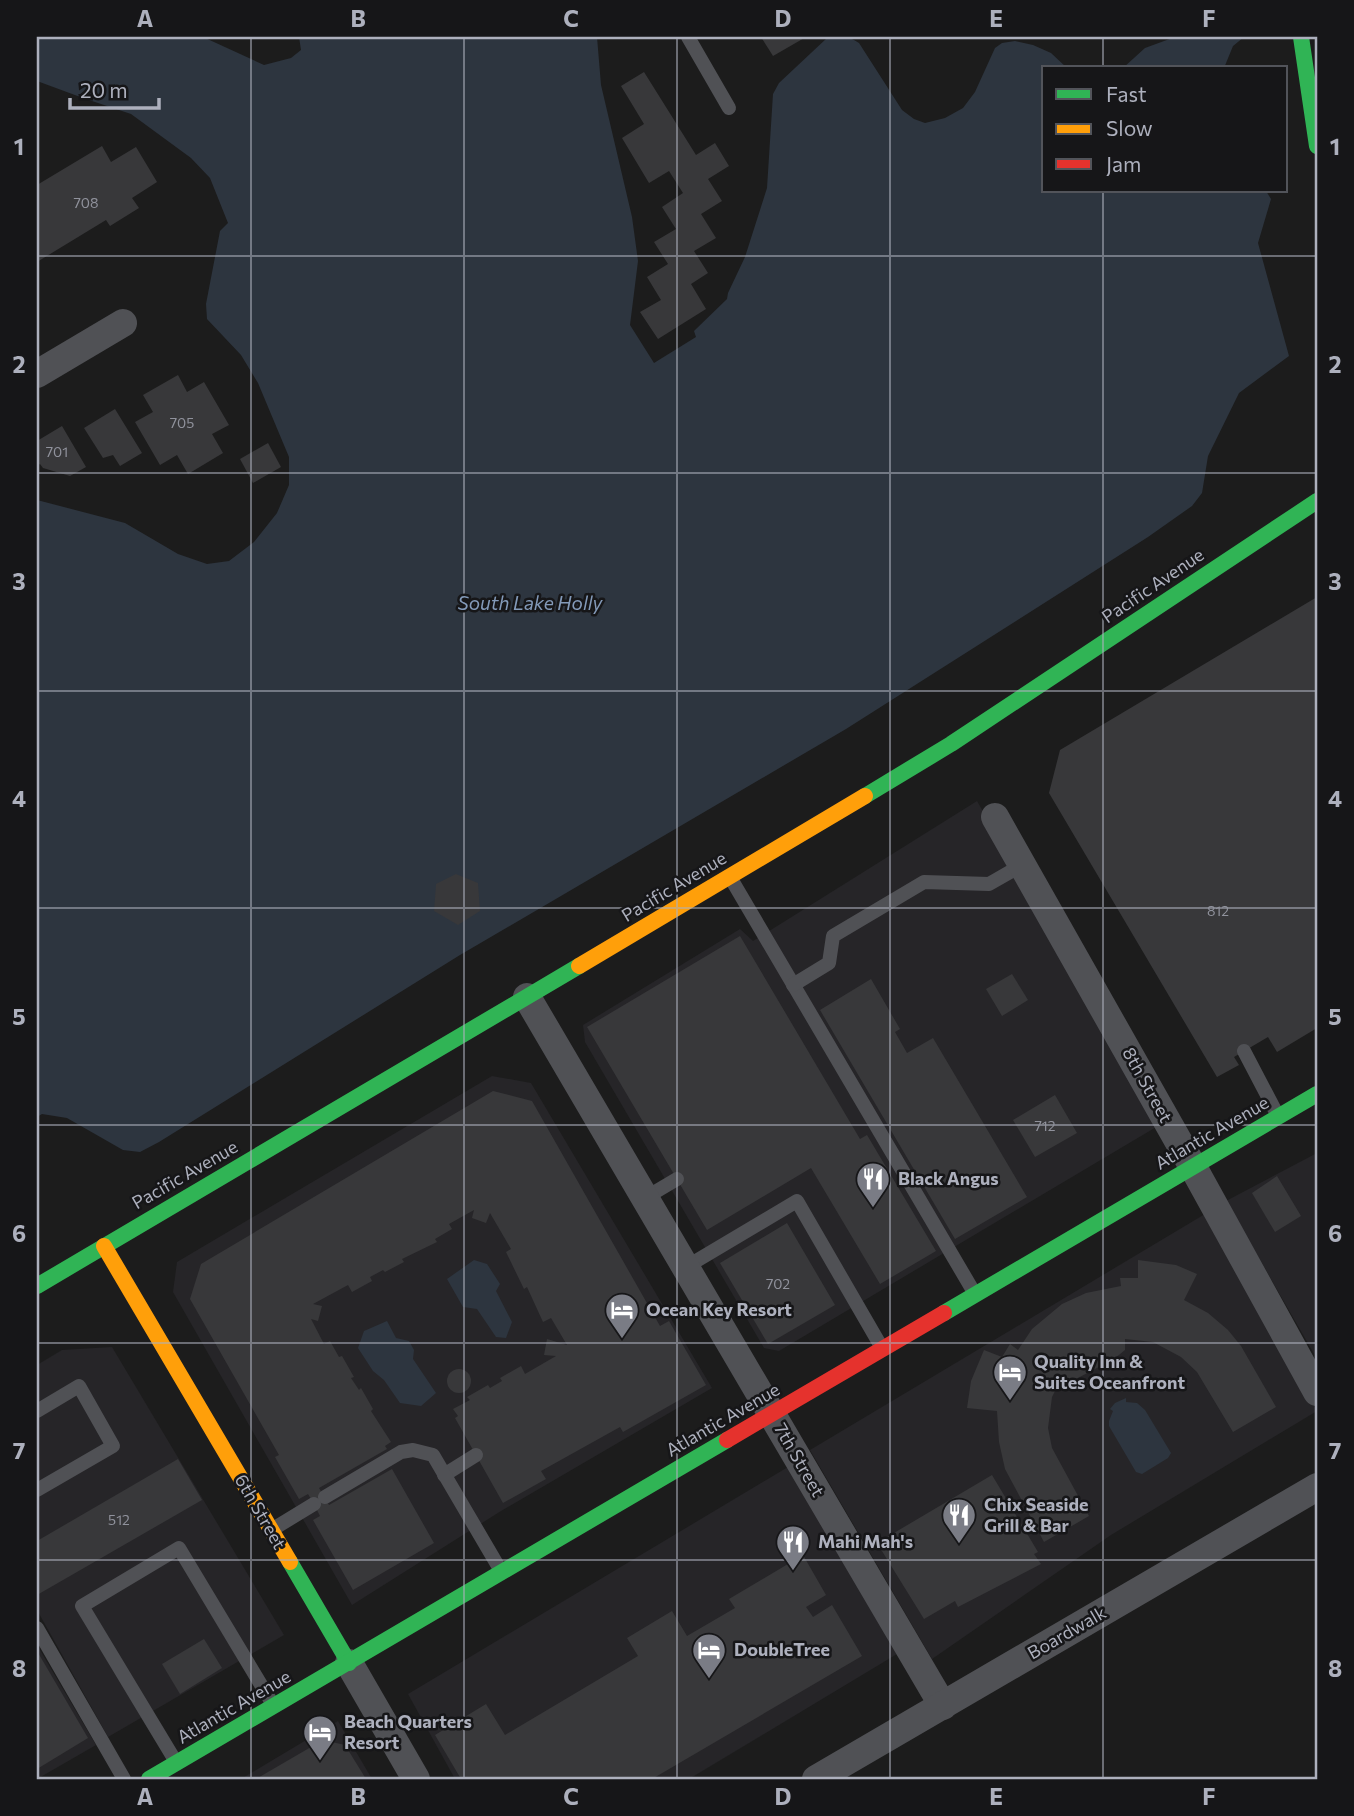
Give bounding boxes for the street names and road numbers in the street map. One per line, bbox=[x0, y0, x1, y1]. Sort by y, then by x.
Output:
street label: Pacific Avenue bbox=[1097, 543, 1208, 627]
street label: Pacific Avenue bbox=[617, 846, 730, 926]
street label: 8th Street bbox=[1118, 1043, 1178, 1126]
street label: Atlantic Avenue bbox=[1151, 1091, 1272, 1174]
street label: Pacific Avenue bbox=[128, 1135, 241, 1213]
street label: Atlantic Avenue bbox=[662, 1378, 783, 1461]
street label: 7th Street bbox=[770, 1419, 830, 1500]
street label: 6th Street bbox=[231, 1470, 291, 1553]
street label: Boardwalk bbox=[1023, 1601, 1110, 1663]
street label: Atlantic Avenue bbox=[173, 1665, 294, 1748]

